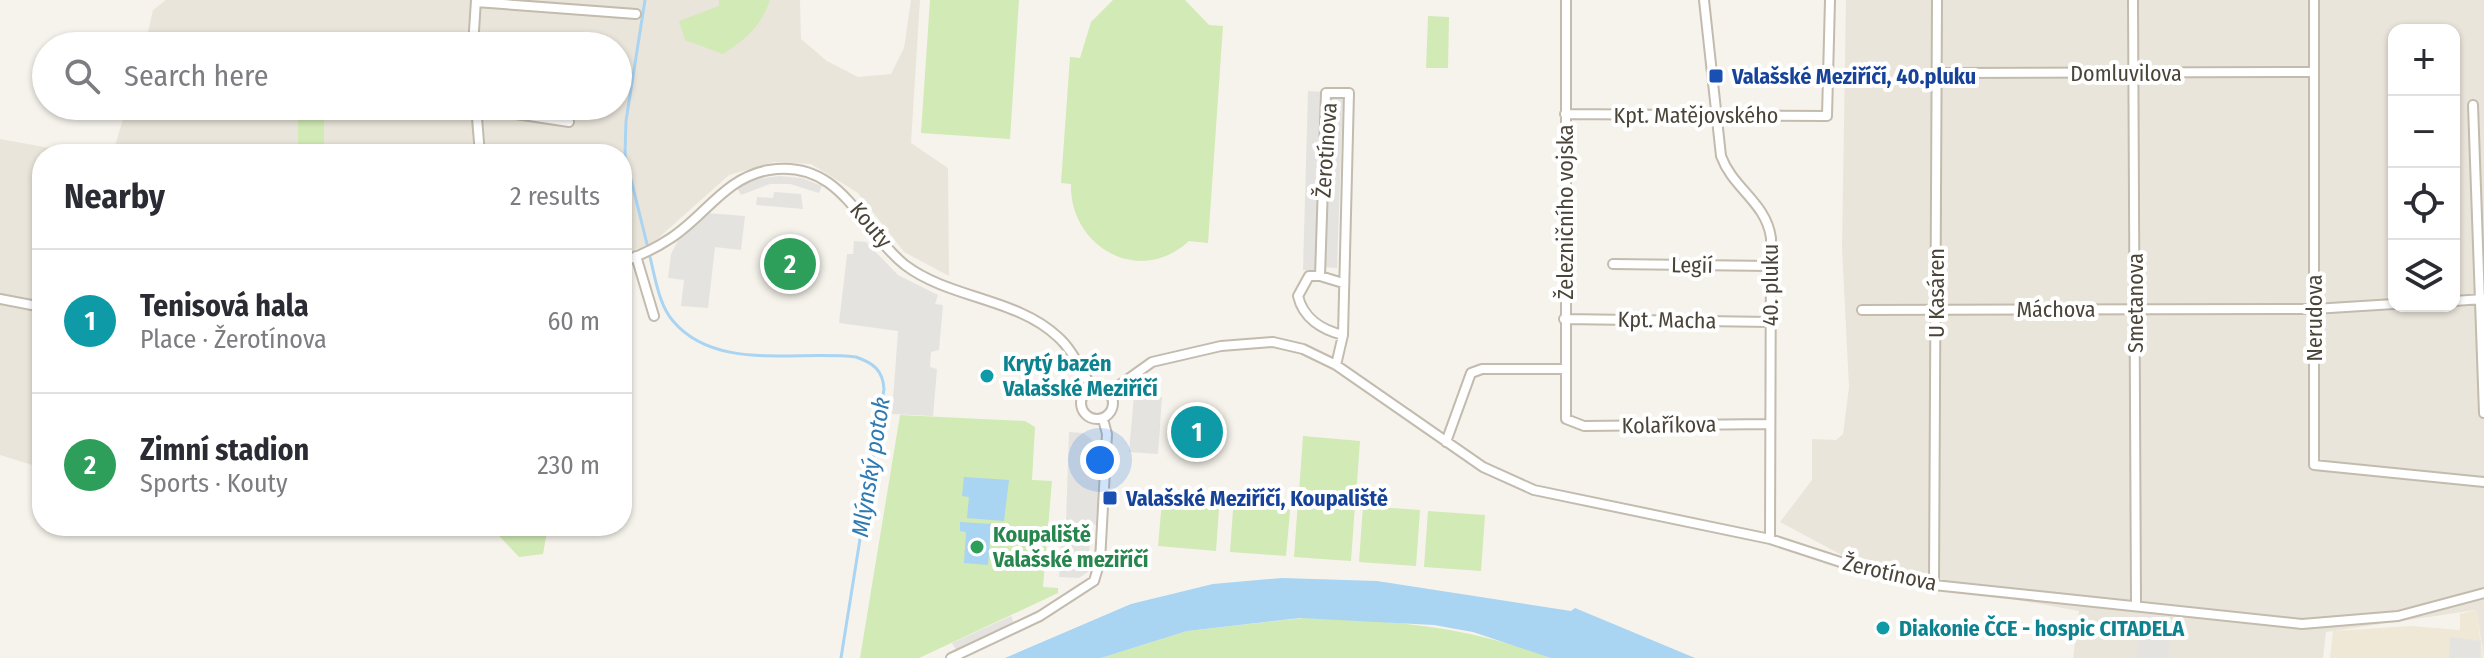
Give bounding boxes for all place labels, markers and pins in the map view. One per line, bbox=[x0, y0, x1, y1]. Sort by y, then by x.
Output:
place label: Valašské Meziříčí, 40.pluku bbox=[1731, 63, 1976, 90]
marker: Valašské Meziříčí, 40.pluku bbox=[1707, 67, 1725, 85]
pin: 2 bbox=[764, 234, 816, 294]
place label: Krytý bazén Valašské Meziříčí bbox=[1002, 350, 1158, 402]
marker: Krytý bazén Valašské Meziříčí bbox=[978, 367, 996, 385]
pin: 1 bbox=[1171, 402, 1223, 462]
place label: Valašské Meziříčí, Koupaliště bbox=[1125, 485, 1388, 512]
marker: Valašské Meziříčí, Koupaliště bbox=[1101, 489, 1119, 507]
place label: Koupaliště Valašské meziříčí bbox=[992, 521, 1149, 573]
marker: Koupaliště Valašské meziříčí bbox=[968, 538, 986, 556]
place label: Diakonie ČCE - hospic CITADELA bbox=[1899, 614, 2185, 642]
marker: Diakonie ČCE - hospic CITADELA bbox=[1874, 619, 1892, 637]

